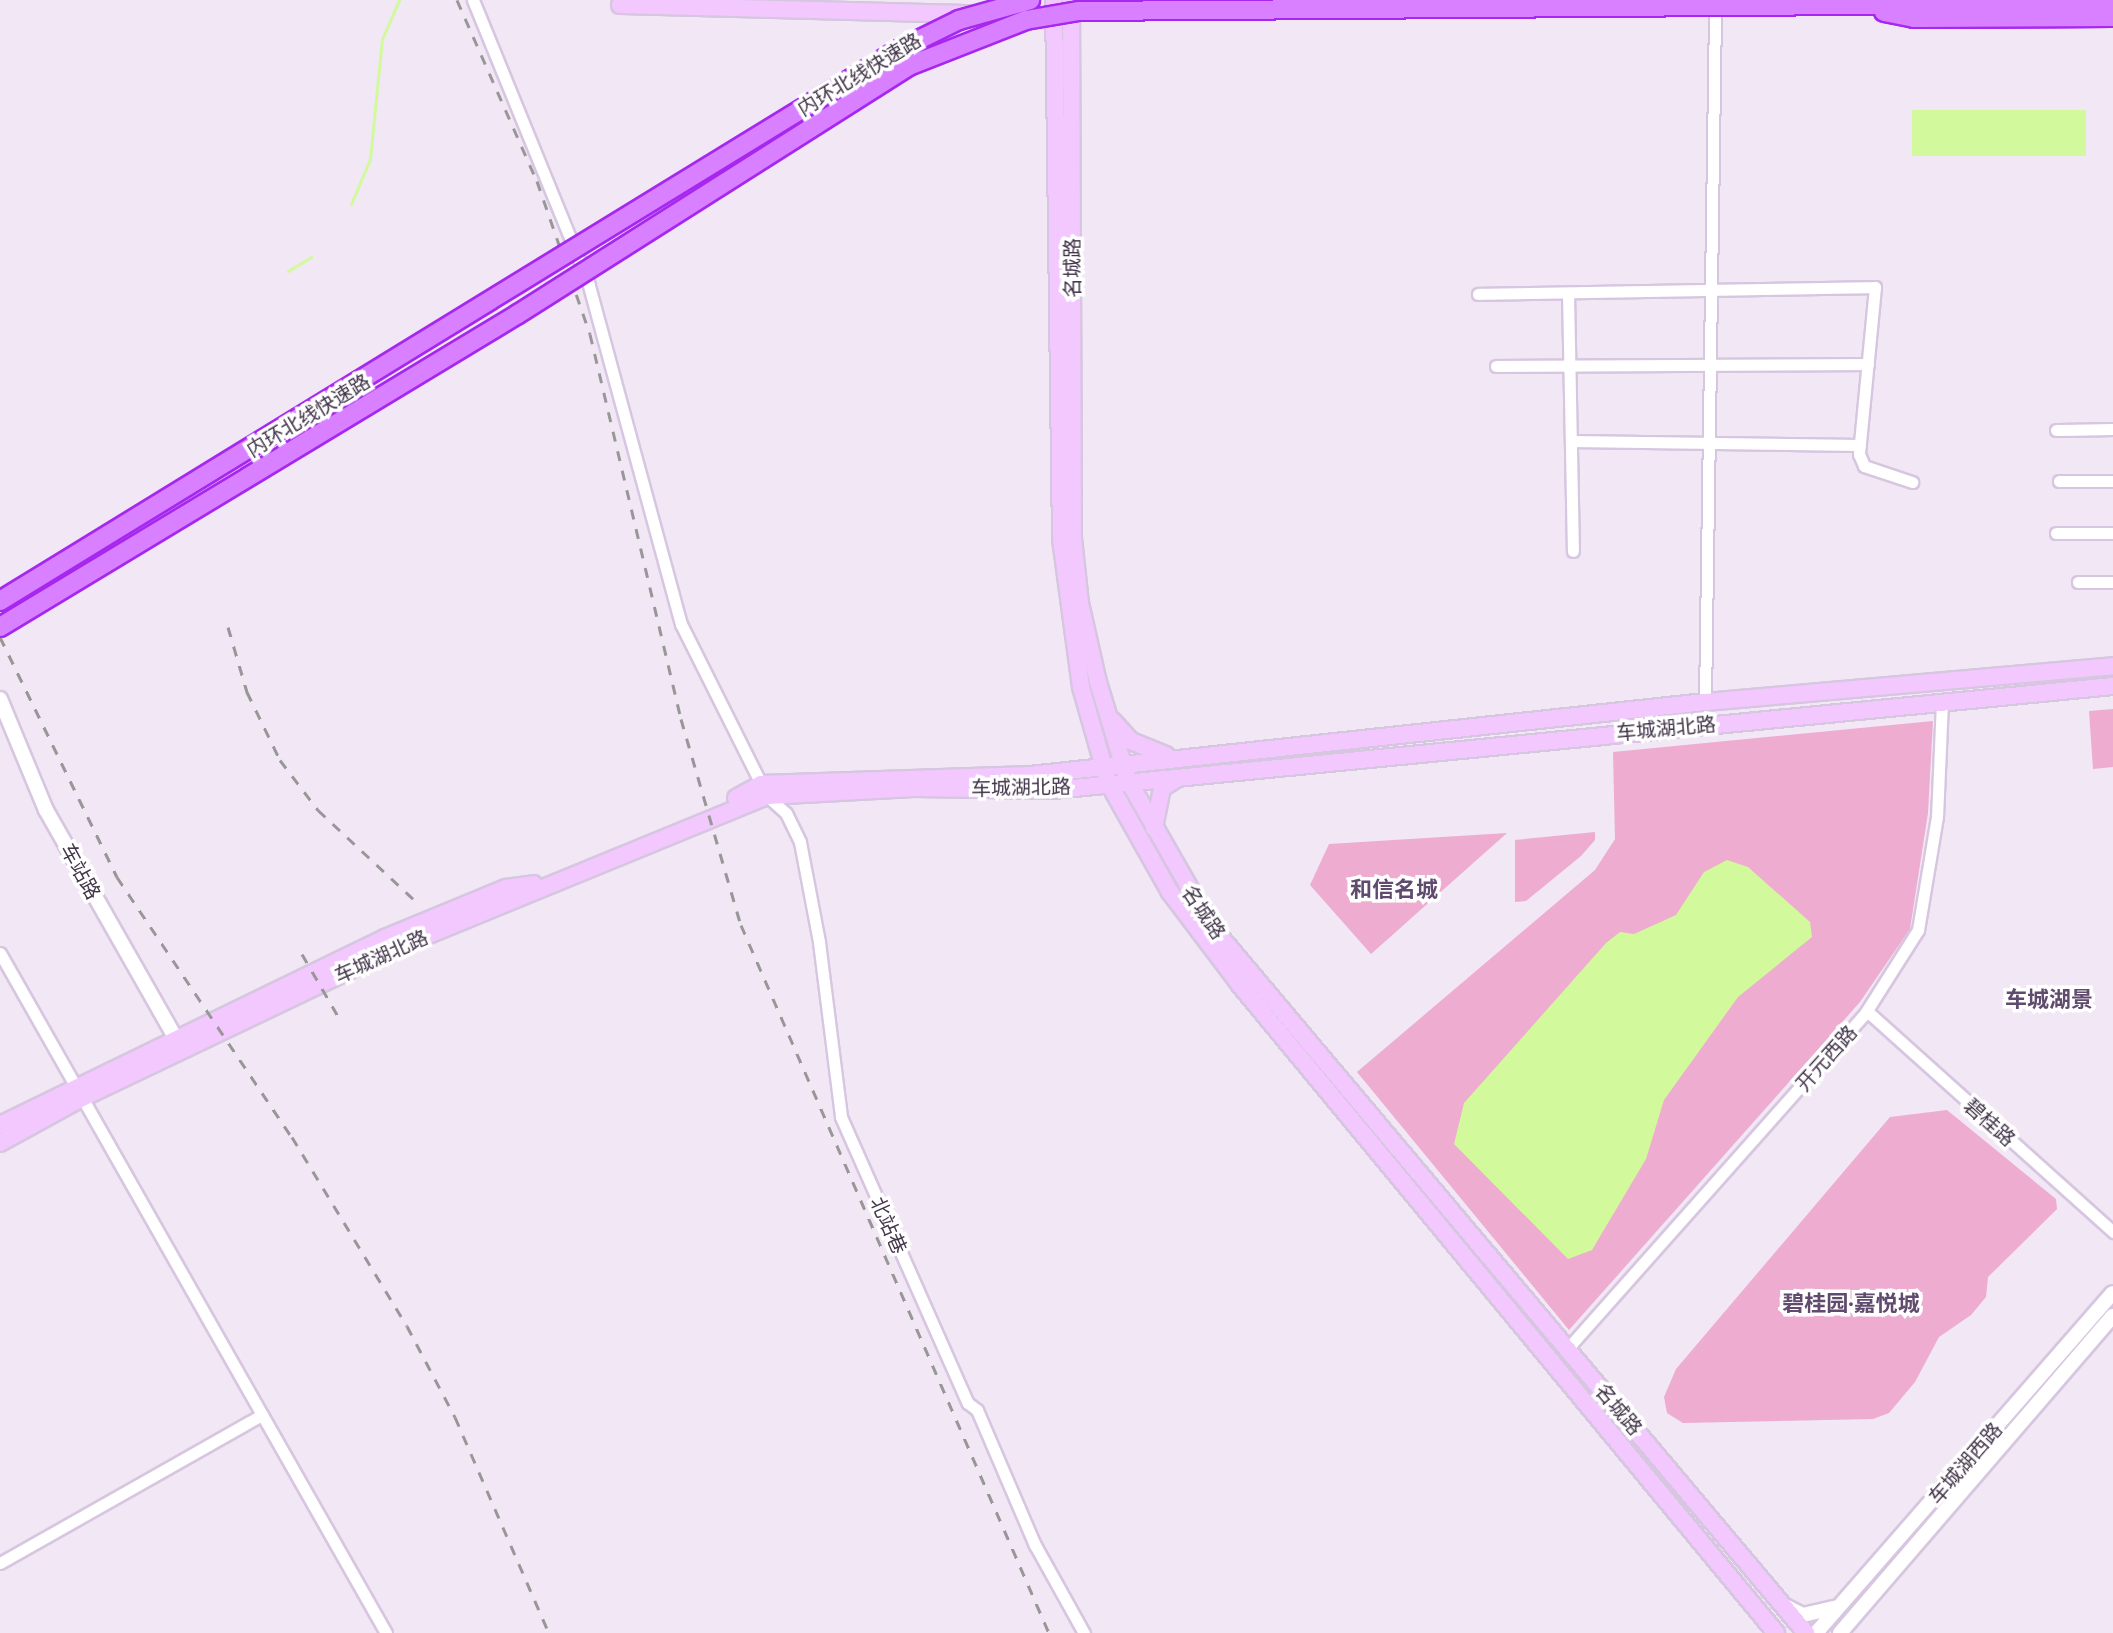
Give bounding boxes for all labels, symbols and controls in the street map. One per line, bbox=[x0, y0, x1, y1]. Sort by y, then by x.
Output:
street label: 内环北线快速路 bbox=[793, 28, 925, 120]
street label: 名城路 bbox=[1060, 238, 1084, 298]
street label: 内环北线快速路 bbox=[242, 369, 374, 461]
street label: 车城湖北路 bbox=[1615, 712, 1717, 744]
street label: 车城湖北路 bbox=[971, 774, 1071, 800]
street label: 车站路 bbox=[56, 839, 106, 903]
district label: 和信名城 bbox=[1350, 876, 1438, 902]
street label: 名城路 bbox=[1177, 880, 1231, 944]
street label: 车城湖北路 bbox=[330, 925, 432, 987]
district label: 车城湖景 bbox=[2005, 986, 2093, 1012]
street label: 开元西路 bbox=[1790, 1020, 1862, 1096]
street label: 碧桂路 bbox=[1960, 1093, 2020, 1151]
street label: 北站巷 bbox=[866, 1193, 912, 1257]
district label: 碧桂园·嘉悦城 bbox=[1782, 1290, 1920, 1316]
street label: 名城路 bbox=[1591, 1378, 1647, 1440]
street label: 车城湖西路 bbox=[1923, 1417, 2007, 1509]

